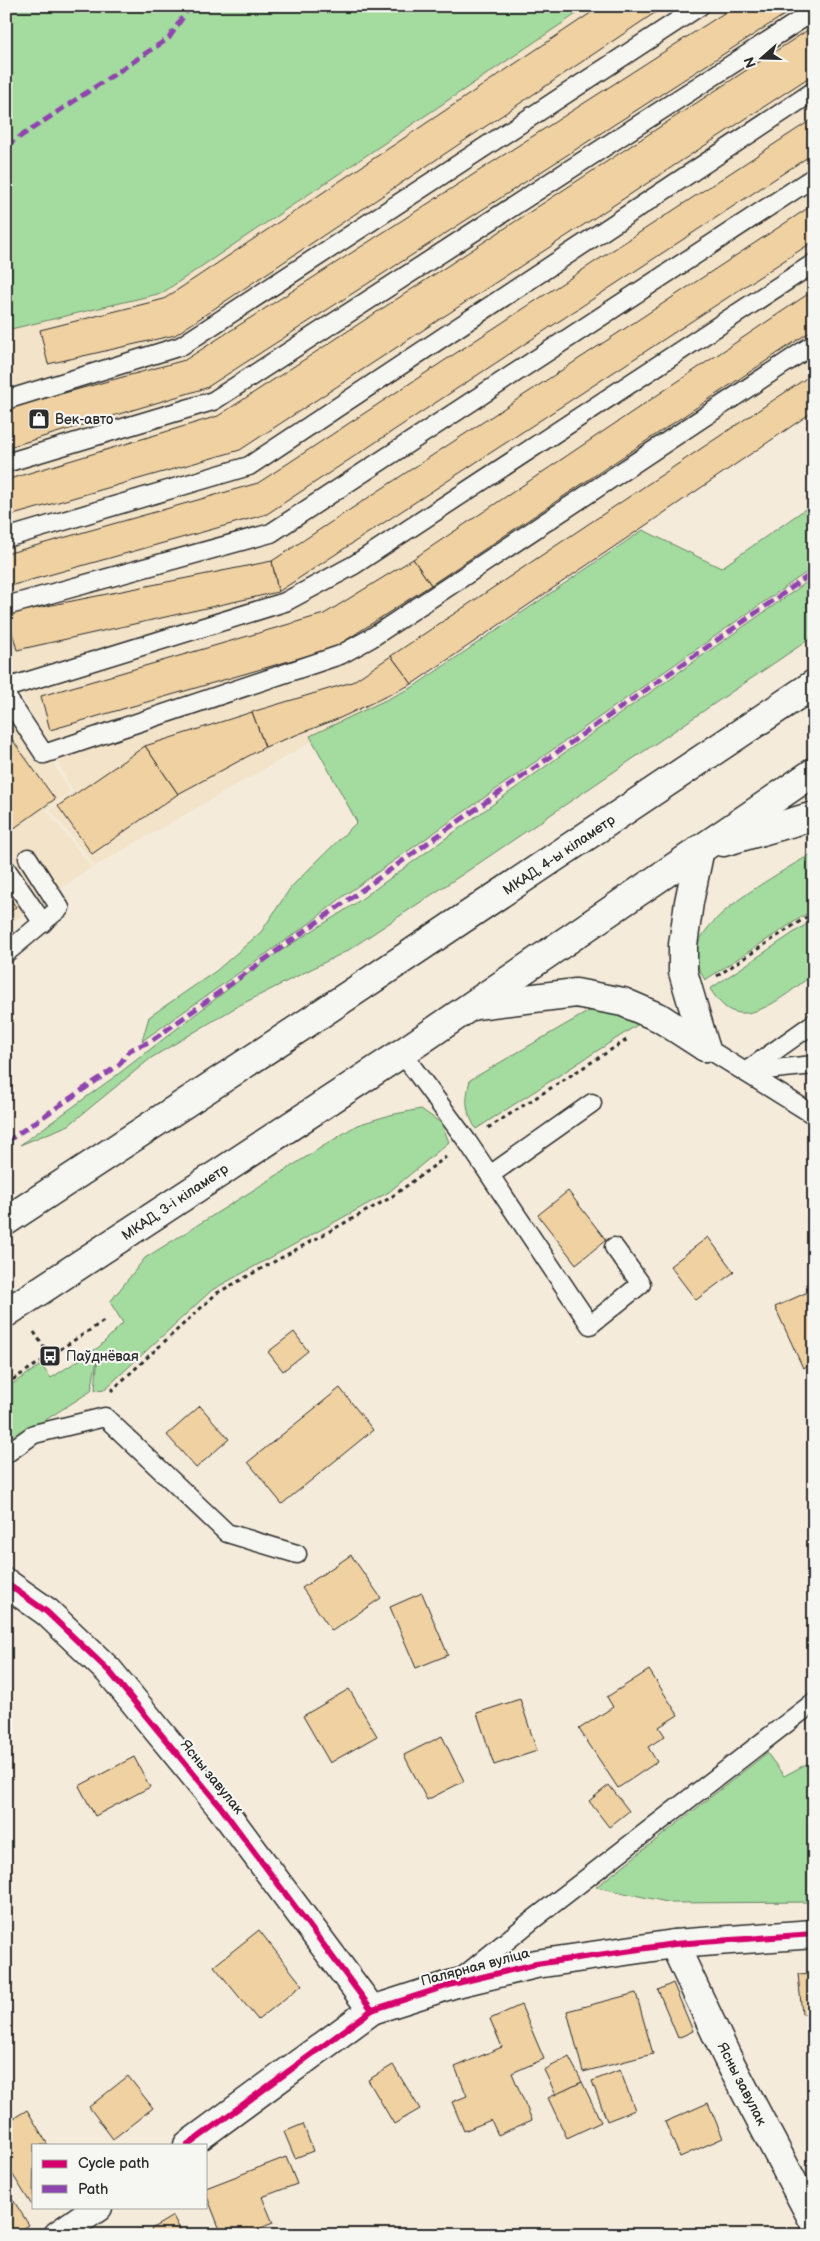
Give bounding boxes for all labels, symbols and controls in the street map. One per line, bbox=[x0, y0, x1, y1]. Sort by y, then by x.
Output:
north arrow bbox=[738, 32, 788, 82]
text: N bbox=[740, 54, 760, 70]
shop icon: Век-авто bbox=[27, 407, 51, 431]
place label: Век-авто bbox=[55, 411, 113, 428]
street label: МКАД, 4-ы кіламетр bbox=[500, 811, 618, 899]
street label: МКАД, 3-і кіламетр bbox=[118, 1160, 232, 1244]
bus stop icon: Паўднёвая bbox=[38, 1344, 62, 1368]
place label: Паўднёвая bbox=[66, 1348, 139, 1365]
street label: Ясны завулак bbox=[177, 1736, 248, 1818]
street label: Палярная вуліца bbox=[419, 1944, 532, 1990]
street label: Ясны завулак bbox=[714, 2040, 770, 2129]
legend bbox=[32, 2144, 208, 2208]
text: Cycle path bbox=[78, 2154, 149, 2173]
text: Path bbox=[78, 2180, 108, 2199]

